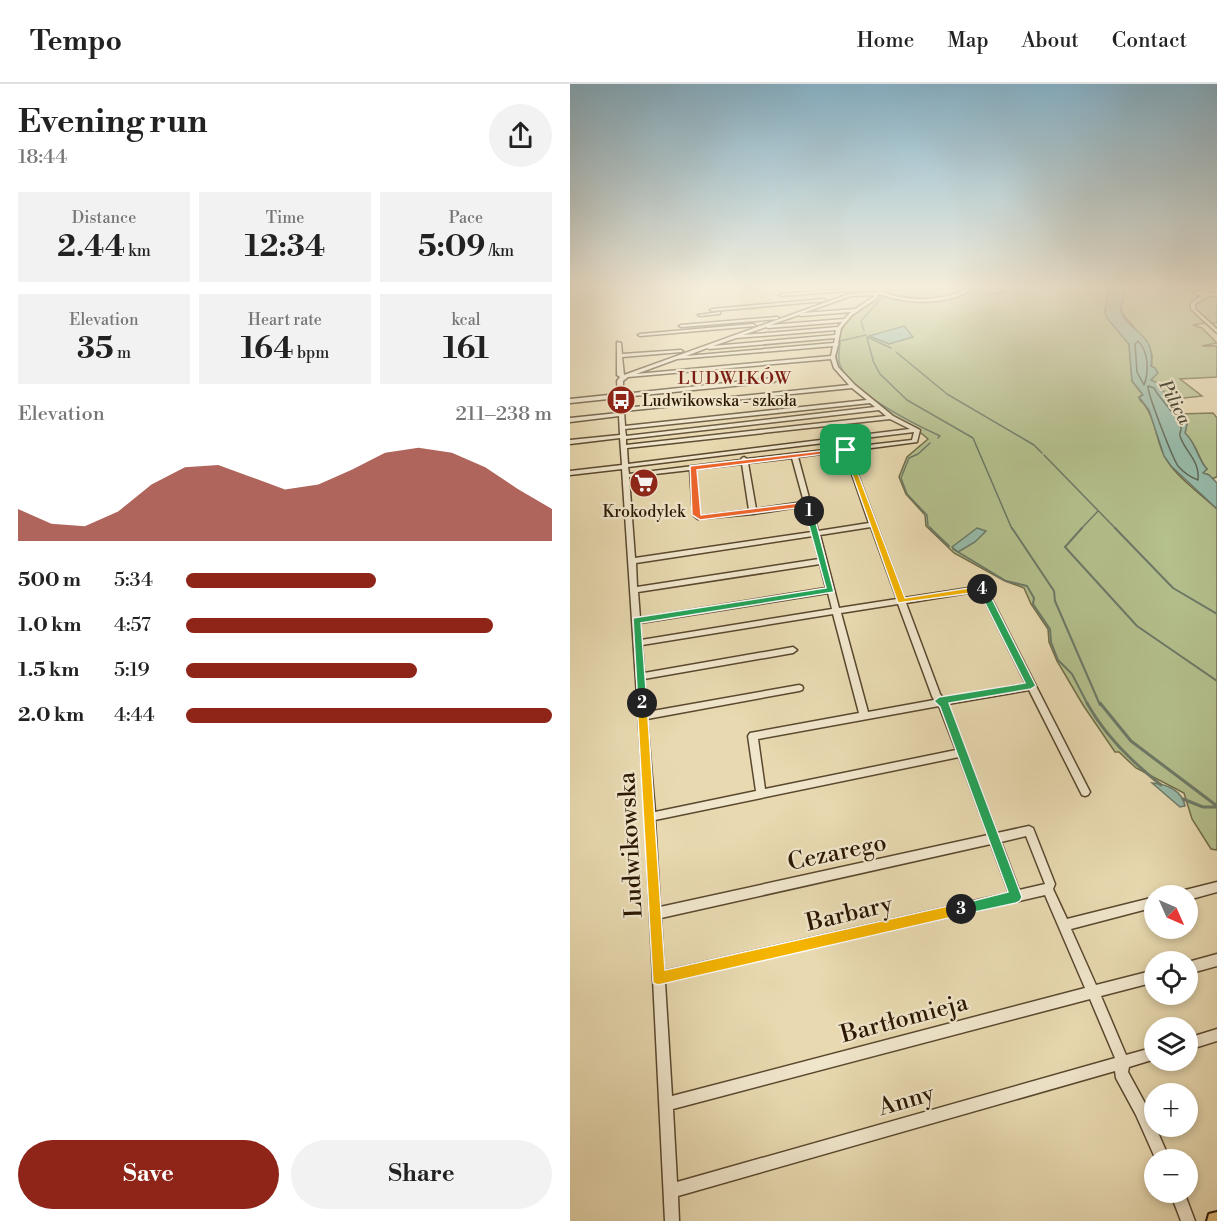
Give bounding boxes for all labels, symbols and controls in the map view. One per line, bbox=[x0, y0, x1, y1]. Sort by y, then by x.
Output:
text: Tempo bbox=[30, 24, 122, 59]
text: Home bbox=[857, 28, 914, 54]
text: Map bbox=[947, 28, 989, 54]
text: About bbox=[1022, 28, 1079, 54]
text: Contact bbox=[1112, 28, 1187, 54]
text: Evening run bbox=[18, 102, 207, 143]
button: share bbox=[489, 104, 552, 167]
text: 18:44 bbox=[18, 145, 67, 170]
text: Distance bbox=[72, 208, 136, 228]
text: Time bbox=[266, 208, 304, 228]
text: Pace bbox=[449, 208, 483, 228]
text: 2.44 bbox=[57, 228, 125, 266]
text: 12:34 bbox=[245, 228, 325, 266]
text: 5:09 bbox=[418, 228, 485, 266]
text: km bbox=[125, 241, 151, 261]
text: /km bbox=[485, 241, 514, 261]
text: Elevation bbox=[69, 310, 139, 330]
text: Heart rate bbox=[248, 310, 322, 330]
text: kcal bbox=[451, 310, 481, 330]
text: 35 bbox=[77, 330, 114, 368]
text: 164 bbox=[241, 330, 294, 368]
text: 161 bbox=[443, 330, 489, 368]
text: m bbox=[114, 343, 131, 363]
text: bpm bbox=[294, 343, 329, 363]
district label: LUDWIKÓW bbox=[678, 367, 792, 390]
water label: Pilica bbox=[1153, 375, 1196, 429]
bus stop icon: Ludwikowska - szkoła bbox=[605, 384, 637, 416]
place label: Ludwikowska - szkoła bbox=[642, 391, 798, 411]
text: Elevation bbox=[18, 402, 105, 427]
text: 211–238 m bbox=[455, 402, 552, 427]
pin bbox=[820, 424, 871, 475]
icon: arrive bbox=[829, 433, 862, 466]
supermarket icon: Krokodylek bbox=[628, 467, 660, 499]
pin: 1 bbox=[794, 496, 824, 526]
text: 1 bbox=[805, 501, 813, 521]
place label: Krokodylek bbox=[603, 502, 687, 522]
text: 500 m bbox=[18, 568, 81, 593]
text: 5:34 bbox=[114, 568, 153, 593]
pin: 4 bbox=[967, 574, 997, 604]
text: 4 bbox=[977, 579, 987, 599]
text: 1.0 km bbox=[18, 613, 82, 638]
text: 4:57 bbox=[114, 613, 151, 638]
text: 1.5 km bbox=[18, 658, 79, 683]
text: 5:19 bbox=[114, 658, 150, 683]
pin: 2 bbox=[627, 688, 657, 718]
text: 2 bbox=[637, 693, 647, 713]
text: 2.0 km bbox=[18, 703, 84, 728]
text: 4:44 bbox=[114, 703, 155, 728]
street label: Ludwikowska bbox=[612, 770, 650, 919]
street label: Cezarego bbox=[785, 828, 889, 878]
north arrow bbox=[1144, 885, 1198, 939]
map controls bbox=[1144, 885, 1198, 1203]
street label: Barbary bbox=[802, 889, 896, 939]
pin: 3 bbox=[946, 894, 976, 924]
text: 3 bbox=[956, 899, 966, 919]
button: locate bbox=[1144, 951, 1198, 1005]
street label: Bartłomieja bbox=[836, 987, 972, 1051]
button: layers bbox=[1144, 1017, 1198, 1071]
street label: Anny bbox=[874, 1079, 938, 1123]
button: + bbox=[1144, 1083, 1198, 1137]
button: Save bbox=[18, 1140, 279, 1209]
button: Share bbox=[291, 1140, 552, 1209]
button: − bbox=[1144, 1149, 1198, 1203]

